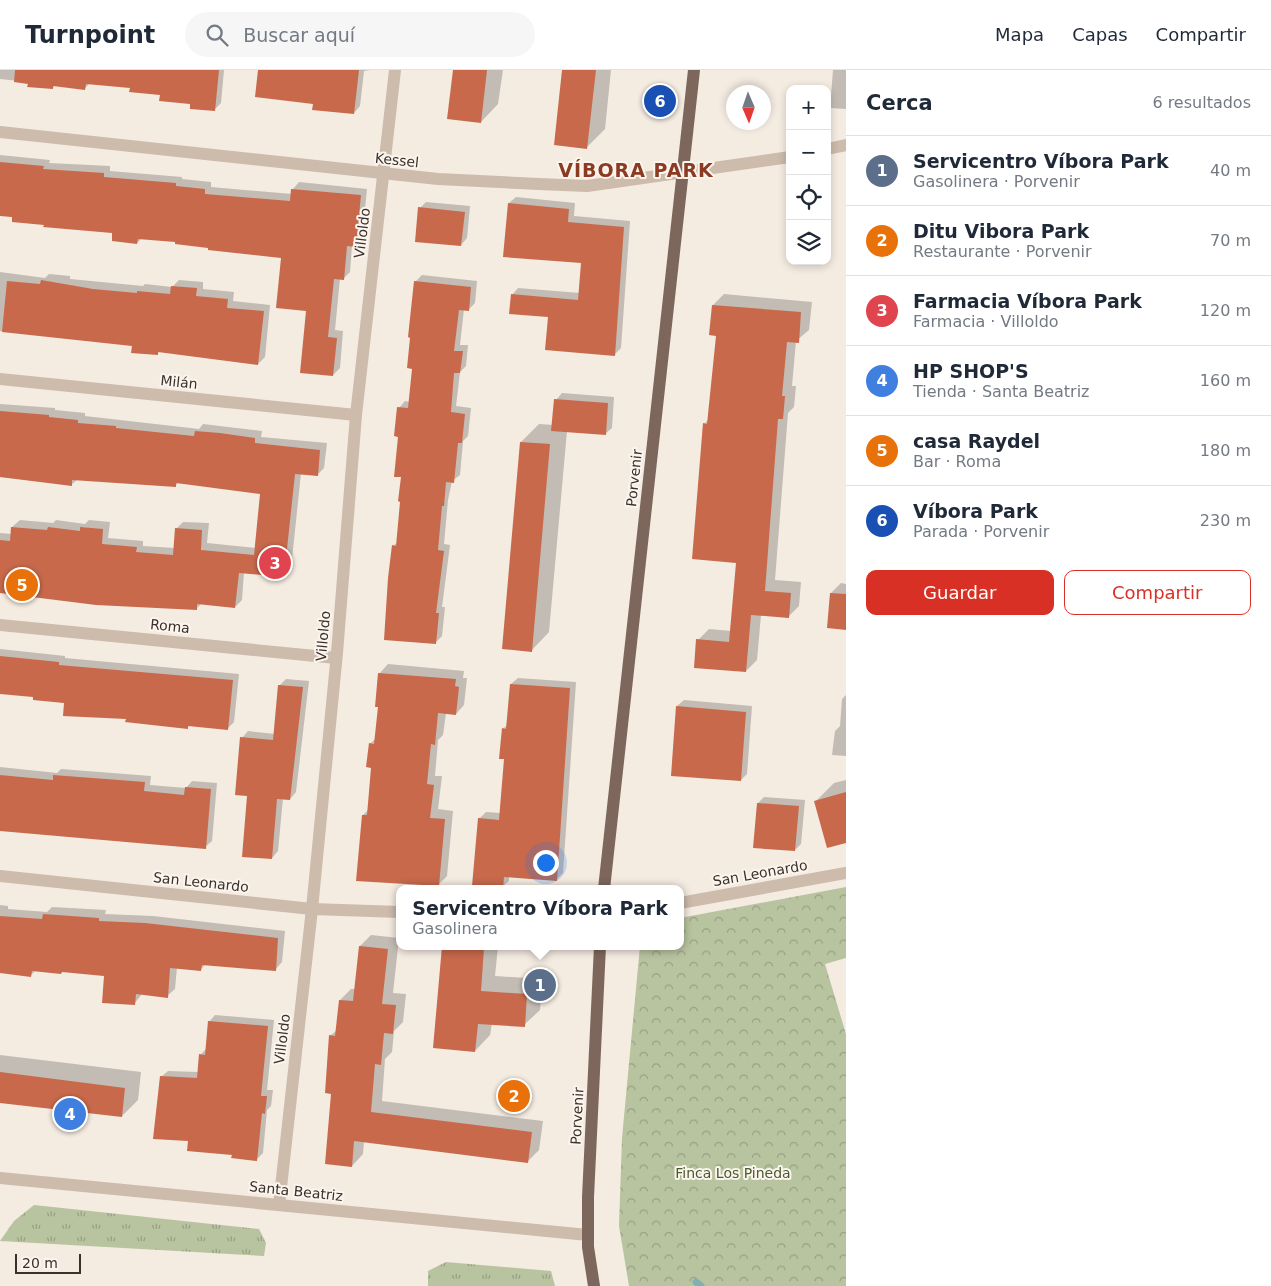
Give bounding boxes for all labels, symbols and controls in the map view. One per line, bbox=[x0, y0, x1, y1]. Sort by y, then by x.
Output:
search box bbox=[185, 12, 535, 57]
text: Turnpoint bbox=[25, 21, 155, 49]
icon: search bbox=[203, 21, 231, 49]
text: Buscar aquí bbox=[243, 24, 355, 46]
text: Mapa bbox=[995, 24, 1044, 45]
text: Capas bbox=[1072, 24, 1128, 45]
text: Compartir bbox=[1156, 24, 1246, 45]
pin: 6 bbox=[644, 82, 676, 120]
north arrow bbox=[726, 85, 771, 130]
map controls bbox=[786, 85, 831, 265]
button: + bbox=[786, 85, 831, 130]
text: Cerca bbox=[866, 91, 933, 115]
text: 6 resultados bbox=[1152, 93, 1251, 112]
button: − bbox=[786, 130, 831, 175]
street label: Kessel bbox=[374, 150, 420, 170]
text: Servicentro Víbora Park bbox=[913, 150, 1169, 172]
district label: VÍBORA PARK bbox=[558, 159, 714, 181]
text: 1 bbox=[876, 161, 888, 180]
text: 40 m bbox=[1210, 161, 1251, 180]
text: Gasolinera · Porvenir bbox=[913, 172, 1080, 191]
button: locate bbox=[786, 175, 831, 220]
street label: Villoldo bbox=[351, 207, 373, 259]
button: layers bbox=[786, 220, 831, 265]
text: Ditu Vibora Park bbox=[913, 220, 1089, 242]
text: 2 bbox=[876, 231, 888, 250]
text: 70 m bbox=[1210, 231, 1251, 250]
text: Restaurante · Porvenir bbox=[913, 242, 1092, 261]
text: Farmacia Víbora Park bbox=[913, 290, 1142, 312]
text: 3 bbox=[876, 301, 888, 320]
text: 120 m bbox=[1200, 301, 1251, 320]
text: Farmacia · Villoldo bbox=[913, 312, 1059, 331]
text: HP SHOP'S bbox=[913, 360, 1029, 382]
text: 4 bbox=[876, 371, 888, 390]
text: 160 m bbox=[1200, 371, 1251, 390]
street label: Milán bbox=[160, 372, 198, 392]
text: Tienda · Santa Beatriz bbox=[913, 382, 1090, 401]
text: casa Raydel bbox=[913, 430, 1040, 452]
text: 5 bbox=[876, 441, 888, 460]
text: 180 m bbox=[1200, 441, 1251, 460]
street label: Porvenir bbox=[623, 448, 645, 508]
text: Bar · Roma bbox=[913, 452, 1001, 471]
text: Víbora Park bbox=[913, 500, 1038, 522]
text: 6 bbox=[876, 511, 888, 530]
text: 230 m bbox=[1200, 511, 1251, 530]
text: Parada · Porvenir bbox=[913, 522, 1049, 541]
pin: 3 bbox=[259, 544, 291, 582]
pin: 5 bbox=[6, 566, 38, 604]
button: Guardar bbox=[866, 570, 1054, 615]
button: Compartir bbox=[1064, 570, 1251, 615]
street label: Villoldo bbox=[313, 610, 333, 662]
street label: Roma bbox=[149, 616, 191, 636]
your location bbox=[533, 850, 559, 876]
street label: San Leonardo bbox=[711, 857, 809, 889]
street label: San Leonardo bbox=[152, 869, 250, 895]
popup bbox=[396, 885, 684, 950]
text: Servicentro Víbora Park bbox=[412, 897, 668, 919]
text: Gasolinera bbox=[412, 919, 498, 938]
pin: 1 bbox=[524, 966, 556, 1004]
street label: Villoldo bbox=[271, 1013, 293, 1065]
pin: 2 bbox=[498, 1077, 530, 1115]
street label: Porvenir bbox=[568, 1087, 587, 1145]
pin: 4 bbox=[54, 1095, 86, 1133]
park label: Finca Los Pineda bbox=[675, 1165, 791, 1181]
street label: Santa Beatriz bbox=[248, 1178, 344, 1204]
scale bar bbox=[15, 1251, 81, 1274]
text: 20 m bbox=[22, 1255, 58, 1271]

